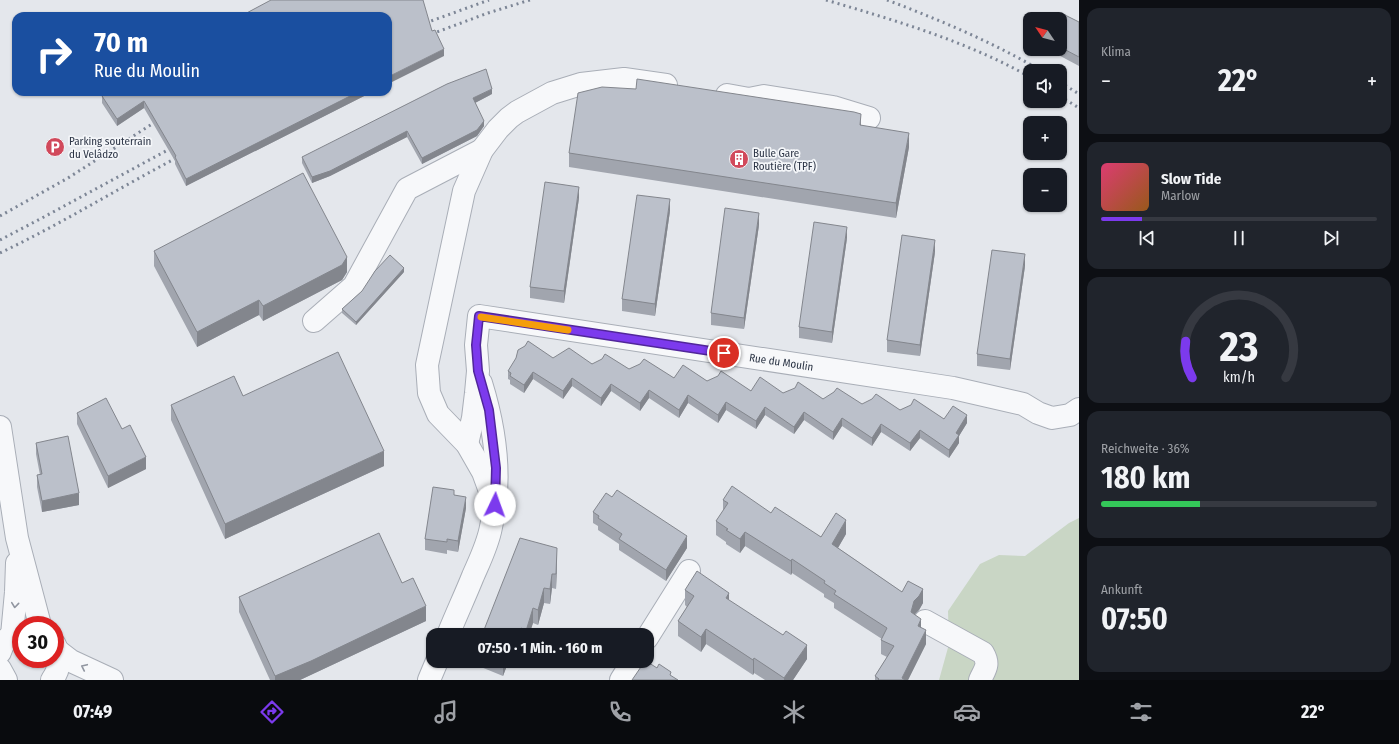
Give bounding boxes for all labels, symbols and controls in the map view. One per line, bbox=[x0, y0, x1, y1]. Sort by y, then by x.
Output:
north arrow bbox=[1023, 12, 1067, 56]
map controls bbox=[1023, 12, 1067, 212]
text: 70 m bbox=[94, 26, 148, 59]
icon: right bbox=[28, 28, 80, 80]
text: Klima bbox=[1101, 44, 1131, 59]
text: Rue du Moulin bbox=[94, 60, 200, 82]
text: 22° bbox=[1218, 63, 1260, 99]
button: sound bbox=[1023, 64, 1067, 108]
text: − bbox=[1101, 68, 1111, 95]
text: + bbox=[1367, 68, 1377, 95]
button: + bbox=[1023, 116, 1067, 160]
place label: Parking souterrain du Velâdzo bbox=[69, 135, 151, 161]
parking icon: Parking souterrain du Velâdzo bbox=[44, 136, 66, 158]
place label: Bulle Gare Routière (TPF) bbox=[753, 147, 816, 173]
building icon: Bulle Gare Routière (TPF) bbox=[728, 148, 750, 170]
button: − bbox=[1023, 168, 1067, 212]
text: Slow Tide bbox=[1161, 170, 1221, 188]
text: Marlow bbox=[1161, 188, 1200, 203]
icon: previous bbox=[1136, 227, 1158, 249]
icon: pause bbox=[1228, 227, 1250, 249]
icon: next bbox=[1320, 227, 1342, 249]
text: 23 bbox=[1219, 322, 1258, 372]
pin bbox=[707, 336, 741, 370]
icon: arrive bbox=[713, 342, 735, 364]
street label: Rue du Moulin bbox=[748, 351, 814, 374]
text: km/h bbox=[1223, 369, 1255, 386]
text: Reichweite · 36% bbox=[1101, 441, 1190, 456]
text: 180 km bbox=[1101, 460, 1190, 496]
position arrow bbox=[474, 484, 516, 526]
text: Ankunft bbox=[1101, 582, 1143, 597]
text: 07:50 bbox=[1101, 601, 1168, 637]
one-way arrow bbox=[11, 602, 20, 608]
speed limit sign: 30 bbox=[12, 616, 64, 668]
text: 07:50 · 1 Min. · 160 m bbox=[477, 639, 603, 657]
one-way arrow bbox=[81, 664, 89, 672]
icon: directions bbox=[258, 698, 286, 726]
icon: music bbox=[432, 698, 460, 726]
icon: phone bbox=[606, 698, 634, 726]
icon: climate bbox=[780, 698, 808, 726]
icon: car bbox=[953, 698, 981, 726]
icon: filters bbox=[1127, 698, 1155, 726]
text: 07:49 bbox=[73, 701, 112, 723]
text: 22° bbox=[1301, 701, 1326, 723]

